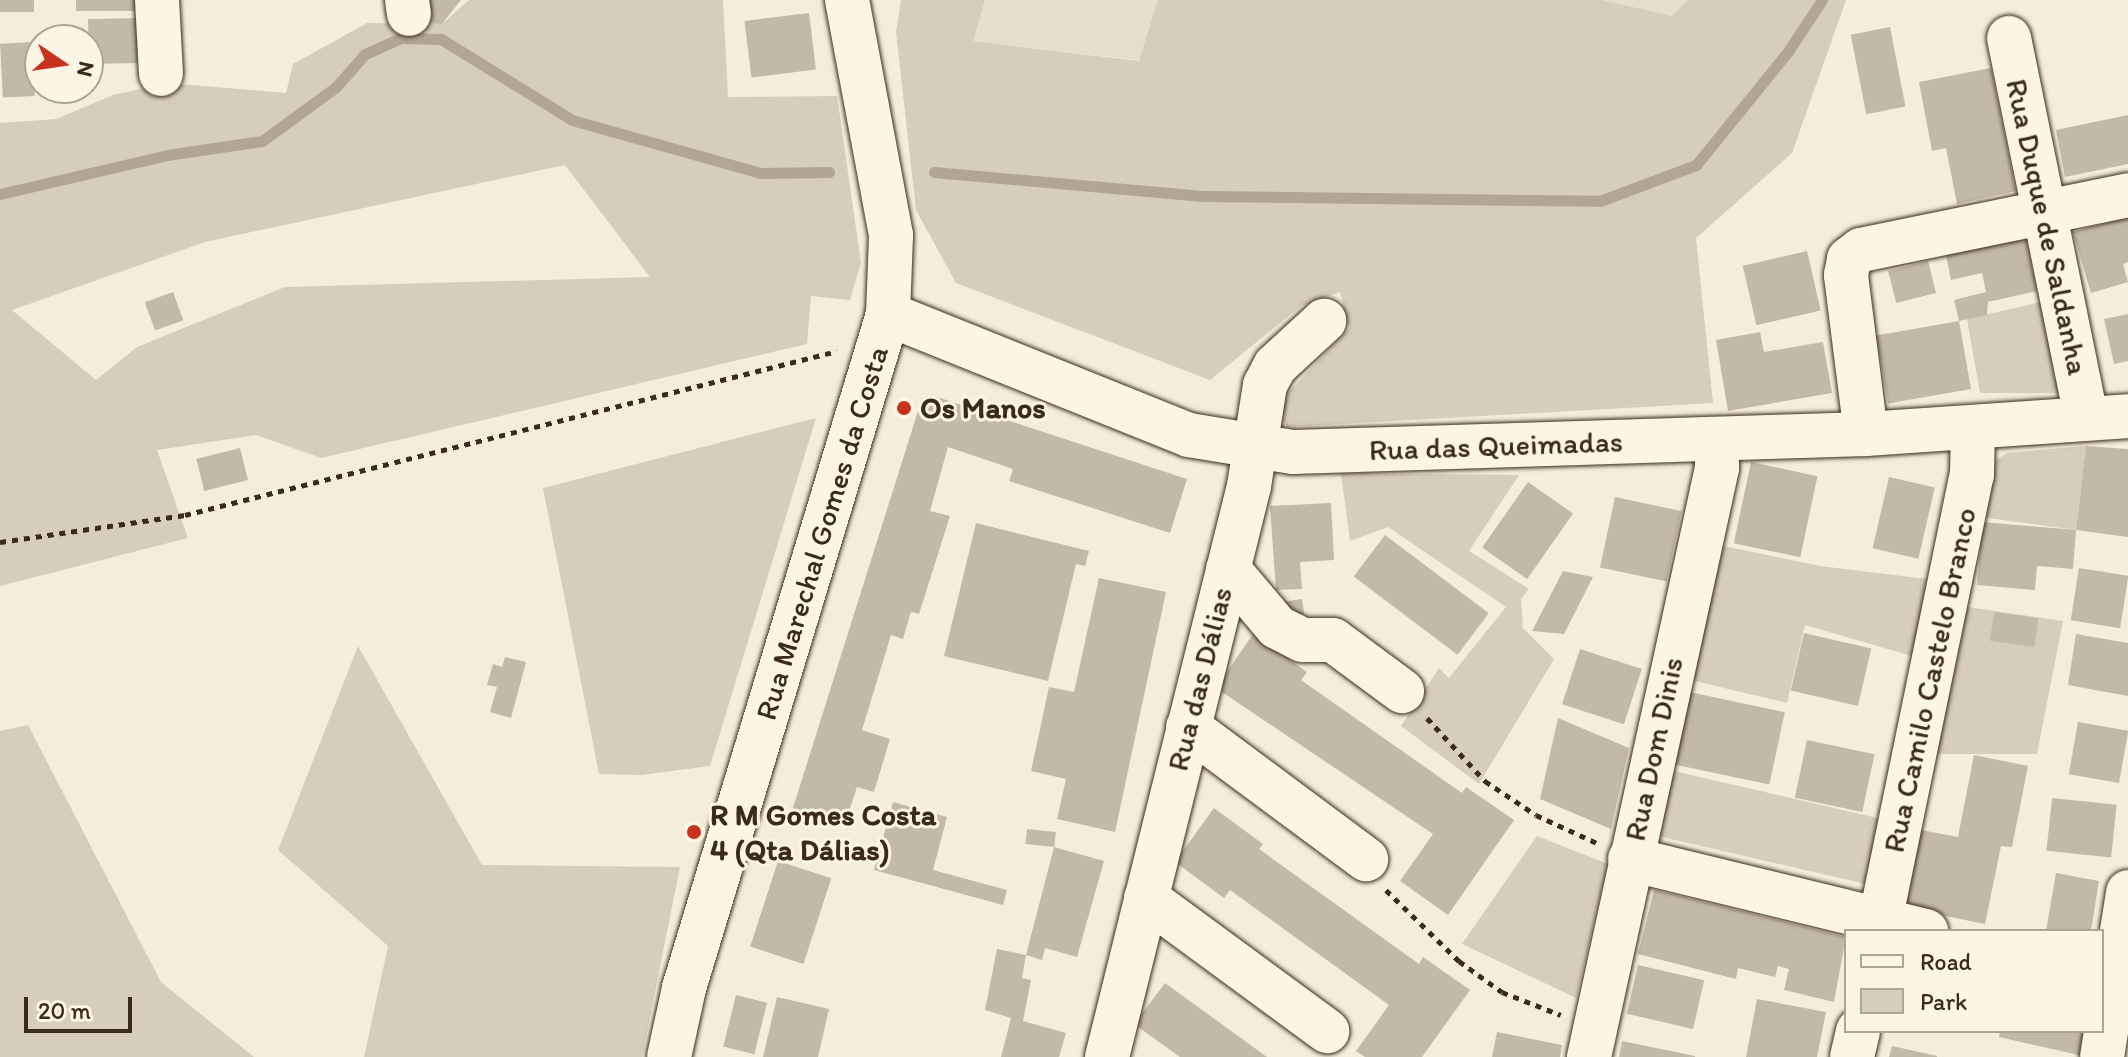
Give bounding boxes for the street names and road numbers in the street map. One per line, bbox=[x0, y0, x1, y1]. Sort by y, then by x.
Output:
street label: Rua Duque de Saldanha bbox=[1998, 75, 2096, 379]
street label: Rua Marechal Gomes da Costa bbox=[748, 341, 896, 725]
street label: Rua das Queimadas bbox=[1369, 424, 1623, 468]
street label: Rua Camilo Castelo Branco bbox=[1876, 505, 1984, 855]
street label: Rua das Dálias bbox=[1160, 583, 1240, 775]
street label: Rua Dom Dinis bbox=[1617, 653, 1691, 845]

